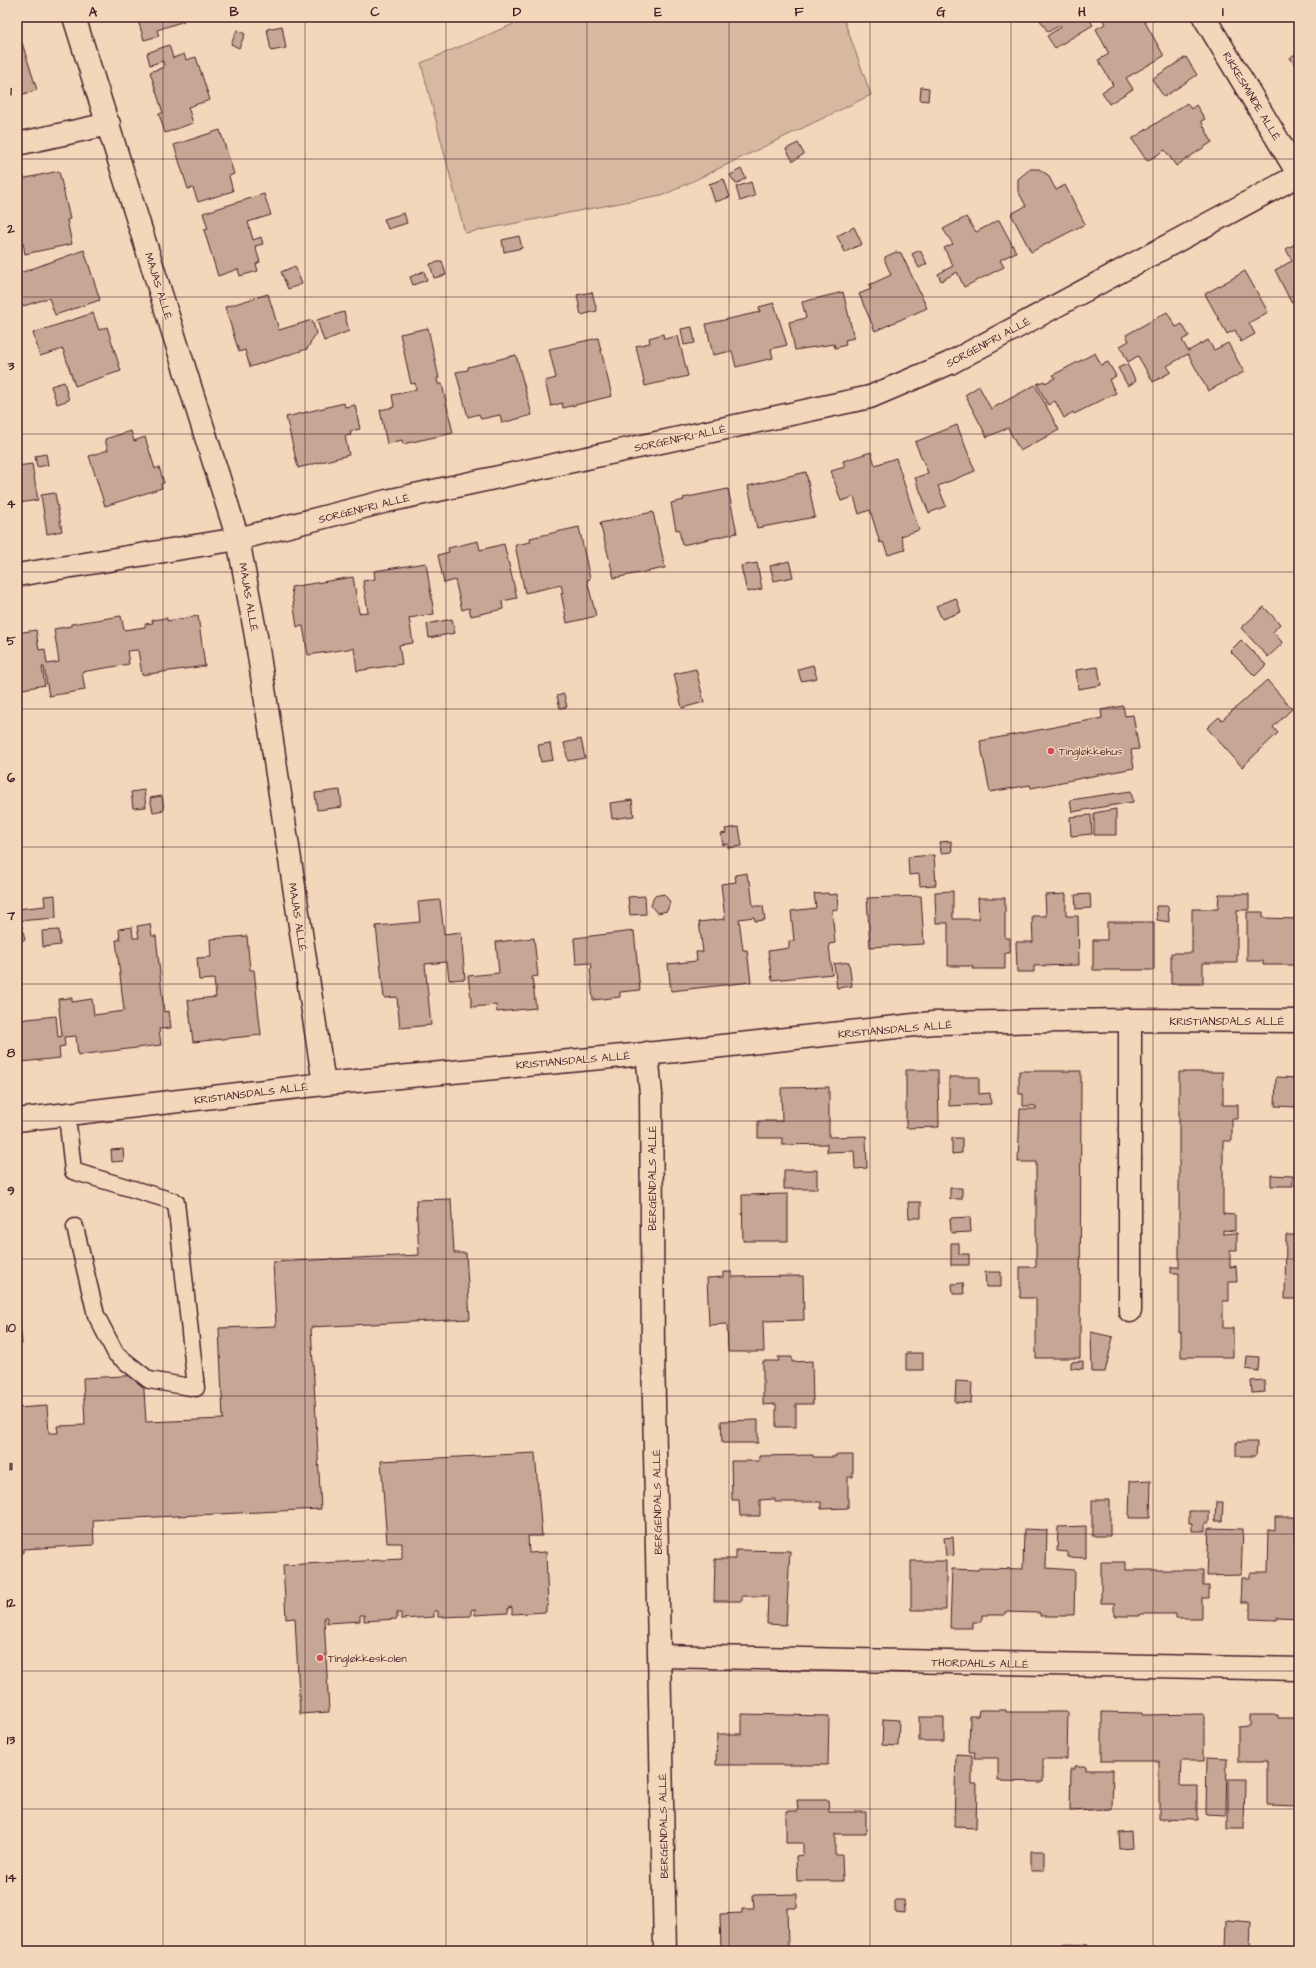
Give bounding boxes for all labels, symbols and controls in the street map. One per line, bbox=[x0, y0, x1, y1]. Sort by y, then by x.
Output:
text: A bbox=[89, 3, 98, 21]
text: B bbox=[229, 3, 239, 21]
text: C bbox=[370, 3, 380, 21]
text: D bbox=[513, 3, 522, 21]
text: E bbox=[654, 3, 662, 21]
text: F bbox=[794, 3, 804, 21]
text: G bbox=[936, 3, 946, 21]
text: H bbox=[1078, 3, 1086, 21]
text: I bbox=[1222, 3, 1224, 21]
street label: RIKKESMINDE ALLÉ bbox=[1219, 49, 1284, 144]
text: 1 bbox=[10, 82, 12, 100]
text: 2 bbox=[6, 220, 15, 238]
street label: MAJAS ALLÉ bbox=[141, 251, 176, 322]
street label: SORGENFRI ALLÉ bbox=[943, 314, 1034, 371]
text: 3 bbox=[7, 357, 15, 375]
street label: SORGENFRI ALLÉ bbox=[633, 421, 728, 456]
street label: SORGENFRI ALLÉ bbox=[317, 490, 412, 527]
text: 4 bbox=[7, 495, 16, 513]
street label: MAJAS ALLÉ bbox=[235, 562, 262, 633]
text: 5 bbox=[6, 632, 16, 650]
place label: Tingløkkehus bbox=[1059, 744, 1123, 760]
marker: Tingløkkehus bbox=[1046, 746, 1056, 756]
text: 6 bbox=[7, 769, 16, 787]
street label: MAJAS ALLÉ bbox=[285, 882, 310, 953]
text: 7 bbox=[6, 907, 16, 925]
street label: KRISTIANSDALS ALLÉ bbox=[1170, 1014, 1285, 1029]
street label: KRISTIANSDALS ALLÉ bbox=[837, 1017, 953, 1042]
text: 8 bbox=[7, 1044, 16, 1062]
street label: KRISTIANSDALS ALLÉ bbox=[515, 1048, 631, 1073]
street label: KRISTIANSDALS ALLÉ bbox=[193, 1079, 309, 1108]
street label: BERGENDALS ALLÉ bbox=[645, 1125, 660, 1231]
text: 9 bbox=[7, 1182, 15, 1200]
text: 10 bbox=[6, 1319, 17, 1337]
street label: BERGENDALS ALLÉ bbox=[649, 1449, 666, 1555]
text: 11 bbox=[9, 1457, 13, 1475]
text: 12 bbox=[6, 1594, 16, 1612]
place label: Tingløkkeskolen bbox=[328, 1651, 407, 1667]
marker: Tingløkkeskolen bbox=[315, 1653, 325, 1663]
street label: THORDAHLS ALLÉ bbox=[931, 1655, 1029, 1672]
text: 13 bbox=[7, 1731, 16, 1749]
street label: BERGENDALS ALLÉ bbox=[655, 1773, 672, 1879]
text: 14 bbox=[6, 1869, 16, 1887]

